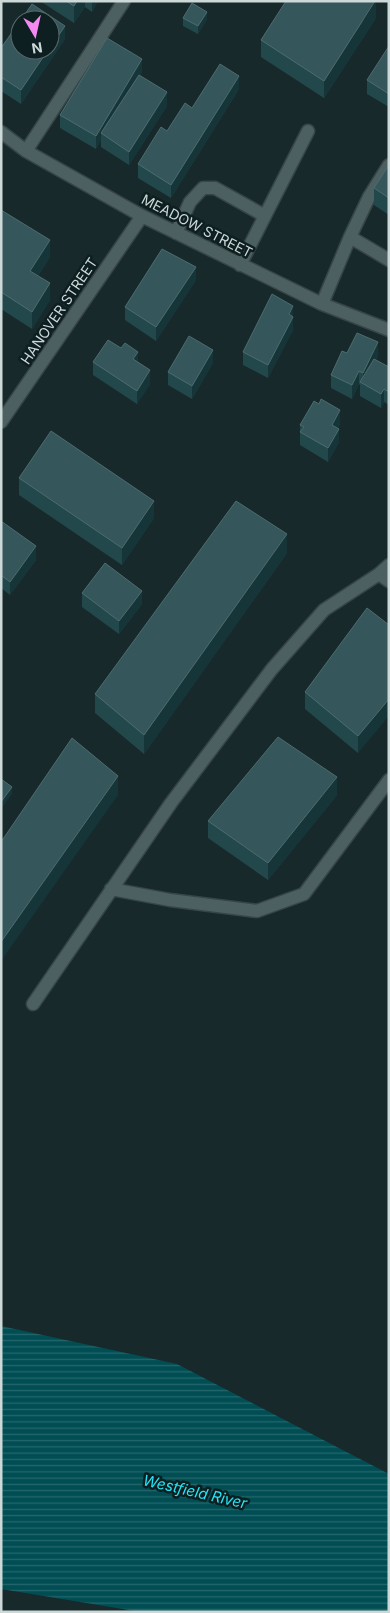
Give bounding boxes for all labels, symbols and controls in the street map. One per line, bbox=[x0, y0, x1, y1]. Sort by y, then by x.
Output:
north arrow bbox=[10, 10, 60, 60]
text: N bbox=[31, 39, 44, 58]
street label: MEADOW STREET bbox=[139, 190, 256, 261]
street label: HANOVER STREET bbox=[17, 254, 101, 367]
water label: Westfield River bbox=[141, 1470, 249, 1513]

